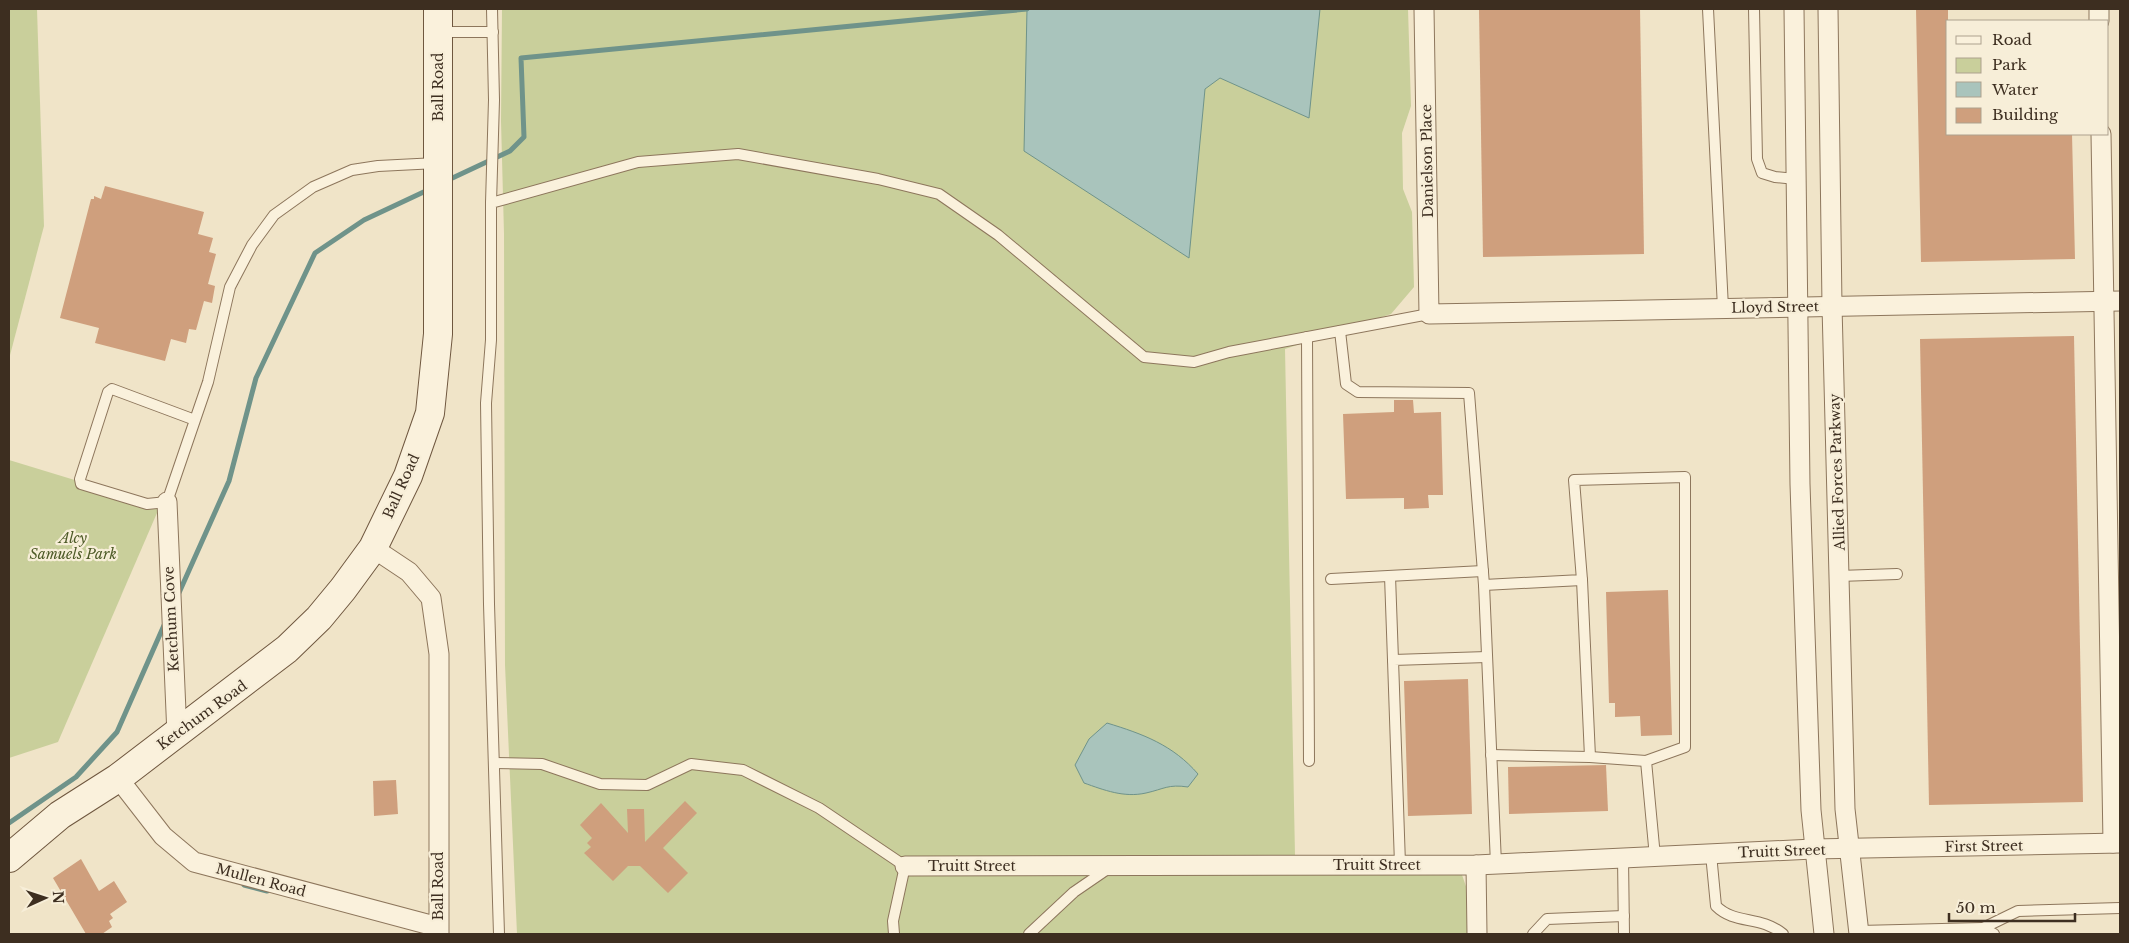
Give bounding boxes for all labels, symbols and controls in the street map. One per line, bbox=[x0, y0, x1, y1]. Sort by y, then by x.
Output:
legend bbox=[1946, 20, 2109, 135]
text: Road bbox=[1992, 30, 2032, 49]
street label: Ball Road bbox=[429, 52, 447, 121]
text: Park bbox=[1992, 55, 2028, 74]
text: Water bbox=[1991, 80, 2039, 99]
street label: Danielson Place bbox=[1417, 104, 1437, 218]
text: Building bbox=[1992, 105, 2059, 124]
street label: Lloyd Street bbox=[1731, 297, 1820, 317]
street label: Allied Forces Parkway bbox=[1825, 393, 1849, 552]
street label: Ball Road bbox=[379, 450, 423, 521]
park label: Alcy Samuels Park bbox=[29, 529, 117, 563]
street label: Ketchum Cove bbox=[159, 566, 183, 672]
street label: Ketchum Road bbox=[154, 676, 251, 754]
street label: First Street bbox=[1945, 836, 2024, 856]
street label: Truitt Street bbox=[1738, 840, 1827, 862]
street label: Ball Road bbox=[429, 851, 447, 920]
street label: Truitt Street bbox=[1333, 856, 1422, 874]
street label: Truitt Street bbox=[928, 857, 1017, 875]
street label: Mullen Road bbox=[214, 859, 308, 901]
north arrow bbox=[20, 873, 70, 923]
text: N bbox=[49, 890, 67, 904]
scale bar bbox=[1949, 890, 2075, 922]
text: 50 m bbox=[1956, 898, 1996, 917]

